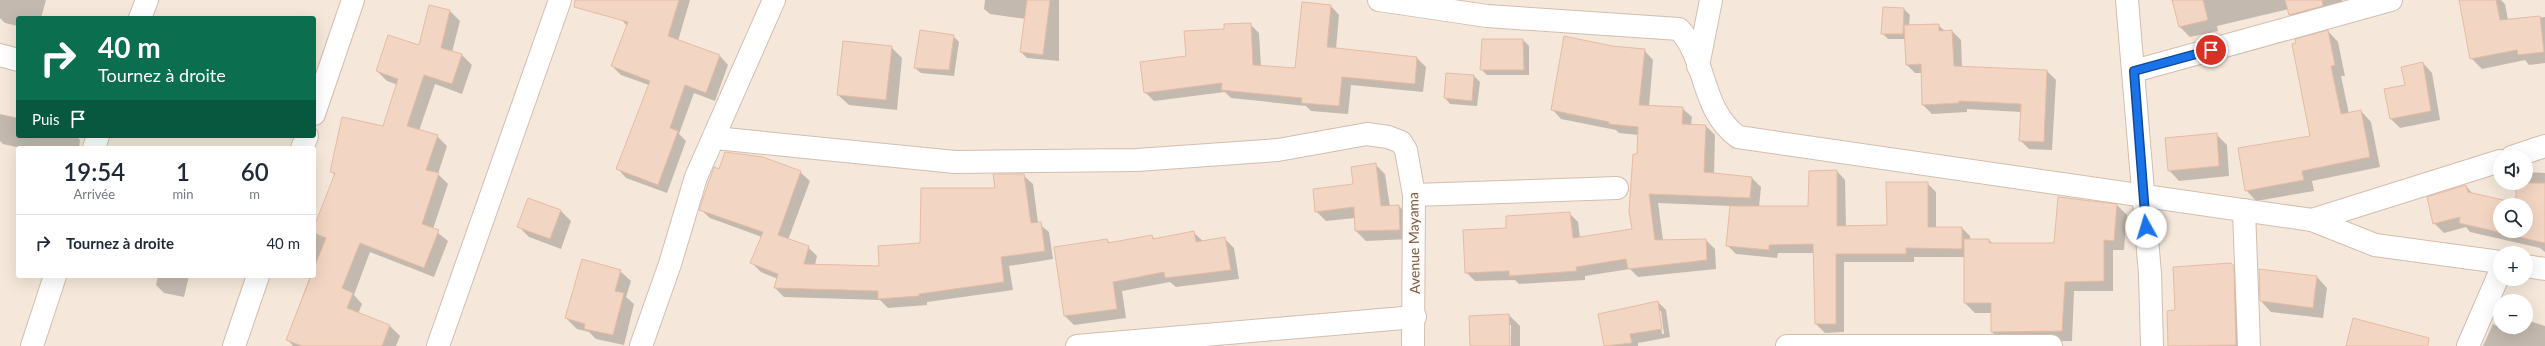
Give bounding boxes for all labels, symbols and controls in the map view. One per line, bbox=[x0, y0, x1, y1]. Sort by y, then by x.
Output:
text: 40 m bbox=[98, 30, 161, 64]
icon: right bbox=[32, 32, 84, 84]
pin bbox=[2194, 33, 2228, 67]
icon: arrive bbox=[2200, 39, 2222, 61]
text: Tournez à droite bbox=[98, 64, 226, 86]
icon: arrive bbox=[67, 108, 89, 130]
text: Puis bbox=[32, 110, 59, 128]
map controls bbox=[2493, 150, 2533, 334]
button: sound bbox=[2493, 150, 2533, 190]
text: 19:54 bbox=[63, 157, 125, 186]
text: 1 bbox=[176, 157, 190, 186]
text: 60 bbox=[241, 157, 269, 186]
text: Arrivée bbox=[73, 186, 115, 202]
text: min bbox=[172, 186, 193, 202]
text: m bbox=[249, 186, 260, 202]
street label: Avenue Mayama bbox=[1404, 192, 1423, 294]
button: search bbox=[2493, 198, 2533, 238]
position arrow bbox=[2125, 206, 2167, 248]
icon: right bbox=[32, 232, 54, 254]
text: Tournez à droite bbox=[66, 234, 174, 252]
text: 40 m bbox=[266, 234, 300, 252]
button: + bbox=[2493, 246, 2533, 286]
button: − bbox=[2493, 294, 2533, 334]

